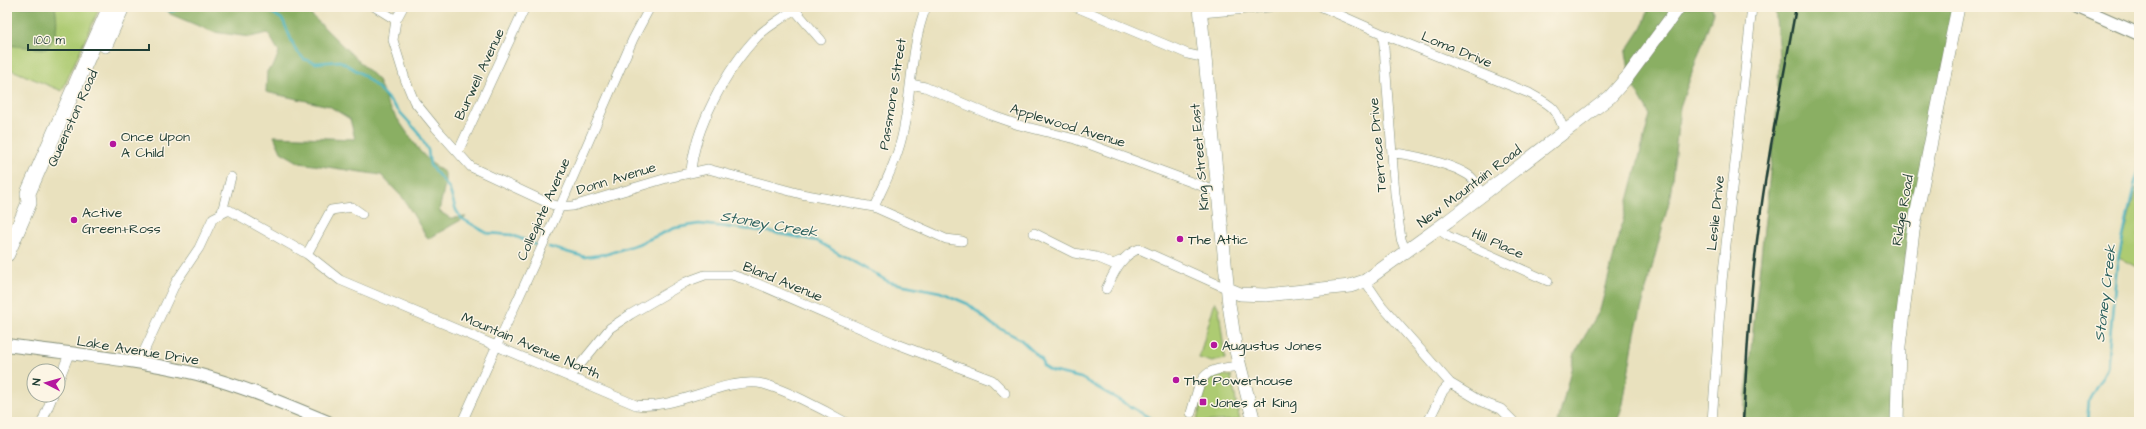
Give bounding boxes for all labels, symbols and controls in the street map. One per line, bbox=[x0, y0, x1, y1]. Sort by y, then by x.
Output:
street label: Burwell Avenue bbox=[450, 25, 510, 124]
scale bar bbox=[28, 26, 149, 52]
street label: Loma Drive bbox=[1418, 27, 1496, 73]
text: 100 m bbox=[34, 32, 65, 49]
street label: Passmore Street bbox=[874, 36, 912, 152]
street label: Queenston Road bbox=[43, 67, 103, 170]
street label: Terrace Drive bbox=[1364, 96, 1392, 193]
street label: Applewood Avenue bbox=[1008, 99, 1128, 153]
street label: King Street East bbox=[1185, 102, 1215, 211]
place label: Once Upon A Child bbox=[121, 127, 190, 163]
marker: Once Upon A Child bbox=[108, 139, 118, 149]
street label: New Mountain Road bbox=[1413, 141, 1526, 233]
street label: Collegiate Avenue bbox=[512, 154, 576, 264]
street label: Donn Avenue bbox=[574, 157, 659, 201]
street label: Ridge Road bbox=[1887, 173, 1919, 247]
street label: Leslie Drive bbox=[1702, 174, 1730, 252]
place label: Active Green+Ross bbox=[82, 203, 161, 239]
water label: Stoney Creek bbox=[718, 206, 820, 244]
marker: Active Green+Ross bbox=[69, 215, 79, 225]
street label: Hill Place bbox=[1468, 224, 1527, 264]
place label: The Attic bbox=[1188, 230, 1248, 250]
marker: The Attic bbox=[1175, 234, 1185, 244]
water label: Stoney Creek bbox=[2089, 242, 2123, 343]
street label: Bland Avenue bbox=[740, 257, 826, 307]
street label: Mountain Avenue North bbox=[458, 308, 603, 384]
street label: Lake Avenue Drive bbox=[75, 331, 201, 371]
place label: Augustus Jones bbox=[1222, 336, 1322, 356]
marker: Augustus Jones bbox=[1209, 340, 1219, 350]
north arrow bbox=[26, 363, 66, 403]
place label: The Powerhouse bbox=[1184, 371, 1293, 391]
marker: The Powerhouse bbox=[1171, 375, 1181, 385]
text: N bbox=[29, 378, 44, 386]
place label: Jones at King bbox=[1211, 393, 1297, 413]
marker: Jones at King bbox=[1198, 397, 1208, 407]

